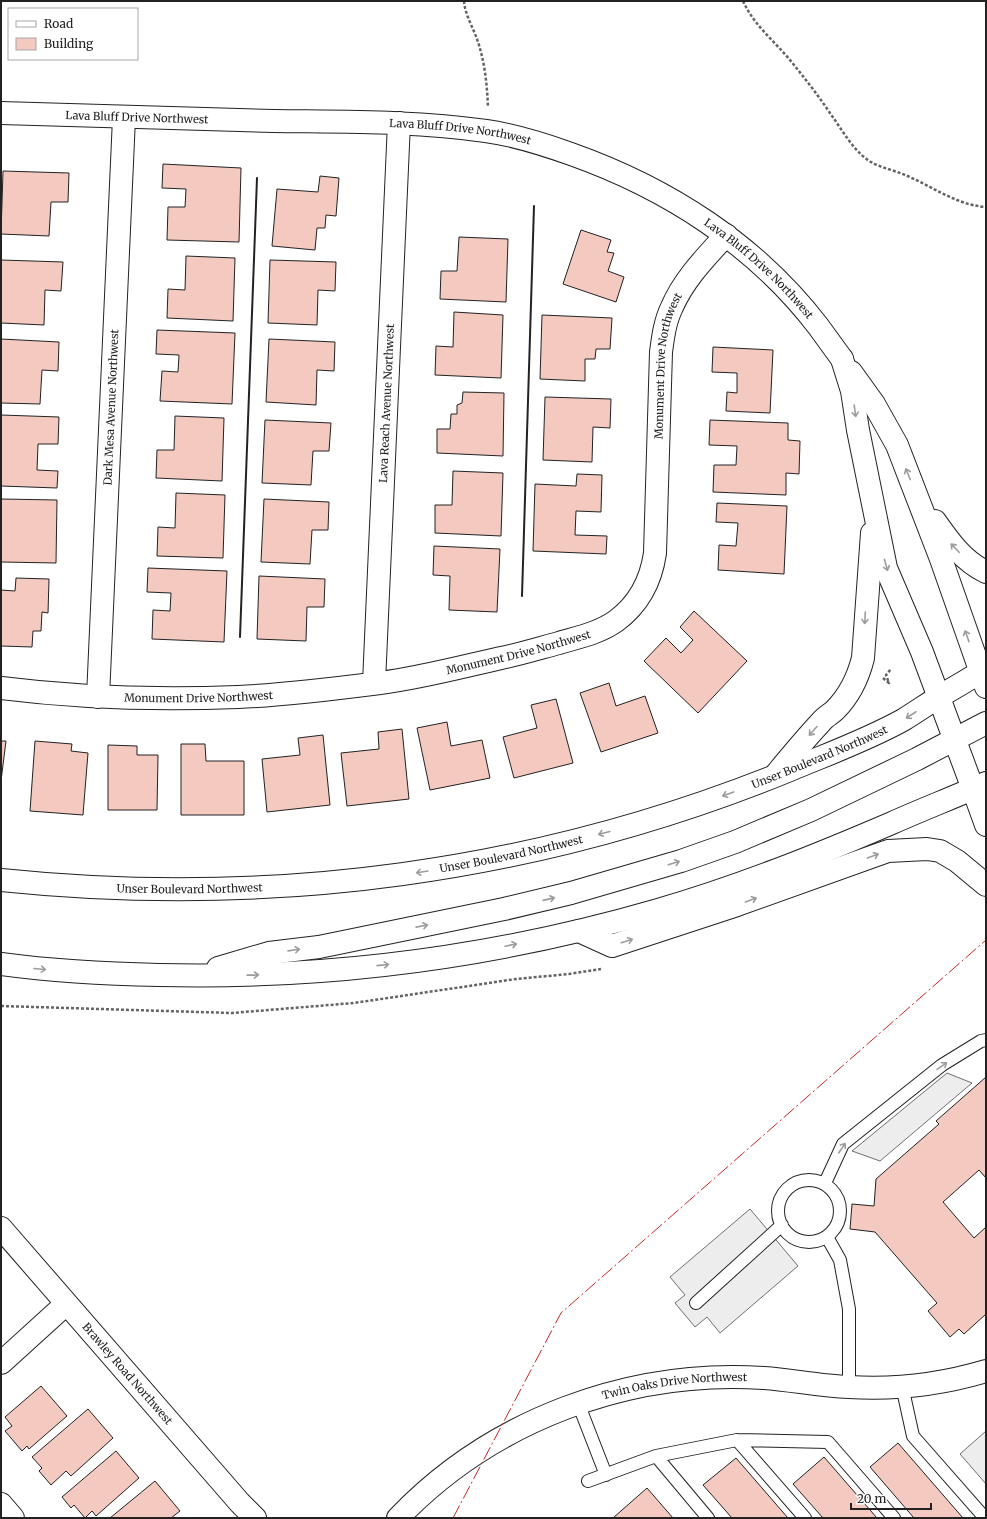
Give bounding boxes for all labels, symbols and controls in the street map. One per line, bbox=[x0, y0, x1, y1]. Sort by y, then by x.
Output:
legend bbox=[8, 8, 138, 60]
text: Road bbox=[44, 16, 73, 31]
text: Building bbox=[44, 36, 94, 51]
street label: Lava Bluff Drive Northwest bbox=[65, 108, 209, 126]
street label: Lava Bluff Drive Northwest bbox=[389, 116, 534, 148]
street label: Lava Bluff Drive Northwest bbox=[702, 215, 817, 322]
street label: Monument Drive Northwest bbox=[651, 289, 685, 439]
street label: Lava Reach Avenue Northwest bbox=[376, 323, 397, 483]
street label: Dark Mesa Avenue Northwest bbox=[101, 328, 122, 486]
one-way arrow bbox=[851, 404, 859, 417]
one-way arrow bbox=[904, 469, 911, 481]
one-way arrow bbox=[951, 543, 960, 553]
one-way arrow bbox=[883, 559, 890, 572]
one-way arrow bbox=[862, 611, 869, 624]
street label: Monument Drive Northwest bbox=[445, 627, 593, 678]
one-way arrow bbox=[963, 630, 971, 642]
street label: Monument Drive Northwest bbox=[124, 688, 274, 705]
one-way arrow bbox=[905, 711, 917, 719]
street label: Unser Boulevard Northwest bbox=[750, 722, 890, 792]
one-way arrow bbox=[808, 726, 818, 736]
one-way arrow bbox=[722, 790, 734, 798]
one-way arrow bbox=[598, 830, 611, 838]
street label: Unser Boulevard Northwest bbox=[438, 832, 585, 875]
one-way arrow bbox=[867, 852, 879, 860]
one-way arrow bbox=[667, 859, 680, 866]
one-way arrow bbox=[416, 868, 429, 876]
street label: Unser Boulevard Northwest bbox=[116, 880, 264, 896]
one-way arrow bbox=[542, 894, 555, 902]
one-way arrow bbox=[744, 896, 756, 904]
one-way arrow bbox=[415, 921, 428, 929]
one-way arrow bbox=[621, 937, 634, 944]
one-way arrow bbox=[505, 941, 518, 949]
one-way arrow bbox=[287, 946, 300, 954]
one-way arrow bbox=[376, 961, 389, 969]
one-way arrow bbox=[33, 965, 46, 972]
one-way arrow bbox=[246, 971, 259, 979]
one-way arrow bbox=[936, 1062, 947, 1070]
one-way arrow bbox=[838, 1143, 846, 1154]
street label: Brawley Road Northwest bbox=[79, 1320, 176, 1428]
street label: Twin Oaks Drive Northwest bbox=[600, 1370, 748, 1402]
scale bar bbox=[851, 1485, 931, 1511]
text: 20 m bbox=[857, 1491, 886, 1506]

